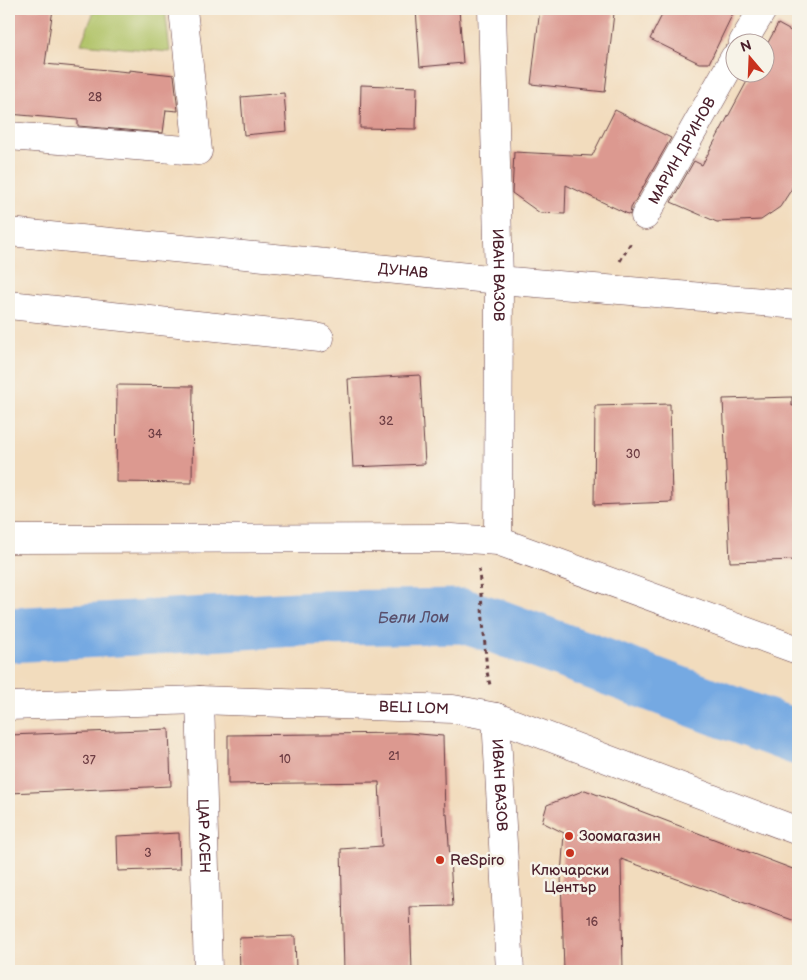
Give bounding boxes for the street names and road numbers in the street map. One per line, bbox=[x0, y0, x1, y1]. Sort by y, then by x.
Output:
street label: МАРИН ДРИНОВ bbox=[645, 94, 720, 208]
street label: ИВАН ВАЗОВ bbox=[488, 228, 508, 322]
street label: ДУНАВ bbox=[377, 259, 429, 283]
street label: BELI LOM bbox=[378, 697, 449, 719]
street label: ИВАН ВАЗОВ bbox=[487, 738, 511, 832]
street label: ЦАР АСЕН bbox=[193, 799, 214, 873]

